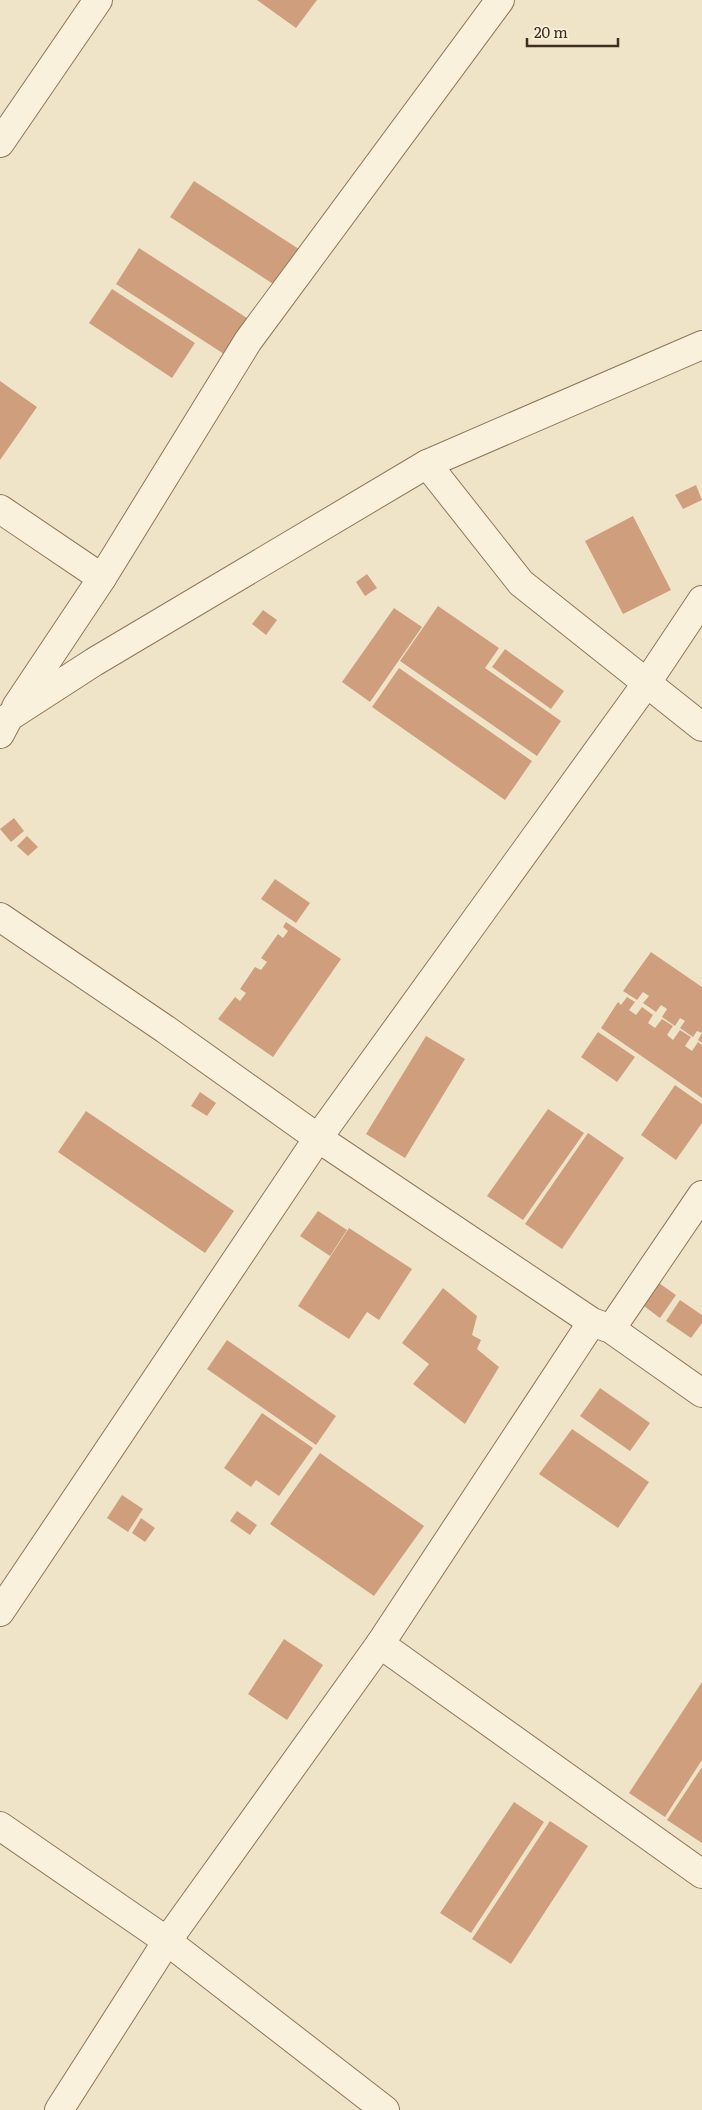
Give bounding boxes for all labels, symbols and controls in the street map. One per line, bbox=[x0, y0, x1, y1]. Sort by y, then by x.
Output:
scale bar bbox=[527, 15, 618, 47]
text: 20 m bbox=[534, 20, 568, 43]

